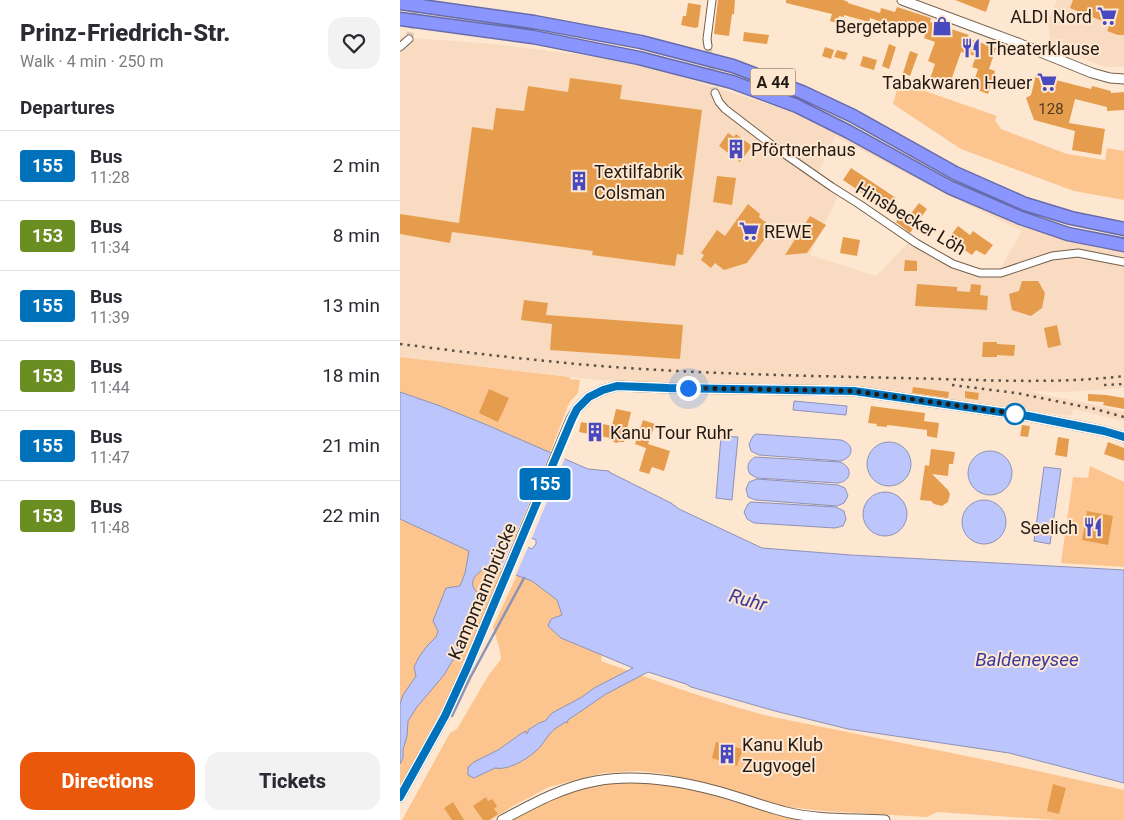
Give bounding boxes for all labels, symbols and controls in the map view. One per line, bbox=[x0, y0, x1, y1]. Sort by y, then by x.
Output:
supermarket icon: ALDI Nord bbox=[1096, 5, 1118, 27]
place label: ALDI Nord bbox=[1010, 6, 1092, 27]
shop icon: Bergetappe bbox=[931, 15, 953, 37]
place label: Bergetappe bbox=[835, 16, 927, 37]
button: heart bbox=[328, 17, 380, 69]
text: Prinz-Friedrich-Str. bbox=[20, 19, 230, 47]
restaurant icon: Theaterklause bbox=[960, 37, 982, 59]
place label: Theaterklause bbox=[986, 38, 1100, 59]
text: Walk · 4 min · 250 m bbox=[20, 52, 164, 71]
road number: A 44 bbox=[750, 68, 796, 95]
supermarket icon: Tabakwaren Heuer bbox=[1036, 71, 1058, 93]
place label: Tabakwaren Heuer bbox=[882, 72, 1032, 93]
text: Departures bbox=[20, 96, 115, 119]
house number: 128 bbox=[1038, 100, 1064, 118]
building icon: Pförtnerhaus bbox=[725, 138, 747, 160]
place label: Pförtnerhaus bbox=[751, 139, 856, 160]
text: Bus bbox=[90, 145, 123, 168]
text: 2 min bbox=[333, 154, 380, 177]
text: 155 bbox=[32, 155, 63, 176]
place label: Textilfabrik Colsman bbox=[594, 161, 684, 203]
text: 11:28 bbox=[90, 168, 130, 187]
building icon: Textilfabrik Colsman bbox=[568, 170, 590, 192]
street label: Hinsbecker Löh bbox=[852, 177, 970, 259]
text: Bus bbox=[90, 215, 123, 238]
supermarket icon: REWE bbox=[738, 220, 760, 242]
place label: REWE bbox=[764, 221, 812, 242]
text: 8 min bbox=[333, 224, 380, 247]
text: 153 bbox=[32, 225, 63, 246]
text: 11:34 bbox=[90, 238, 130, 257]
text: Bus bbox=[90, 285, 123, 308]
text: 13 min bbox=[322, 294, 380, 317]
text: 155 bbox=[32, 295, 63, 316]
text: 11:39 bbox=[90, 308, 130, 327]
text: Bus bbox=[90, 355, 123, 378]
text: 18 min bbox=[322, 364, 380, 387]
text: 153 bbox=[32, 365, 63, 386]
your location bbox=[676, 376, 701, 401]
text: 11:44 bbox=[90, 378, 130, 397]
unlabelled marker bbox=[1004, 403, 1026, 425]
building icon: Kanu Tour Ruhr bbox=[584, 421, 606, 443]
place label: Kanu Tour Ruhr bbox=[610, 422, 733, 443]
text: Bus bbox=[90, 425, 123, 448]
text: 21 min bbox=[322, 434, 380, 457]
text: 155 bbox=[32, 435, 63, 456]
text: 11:47 bbox=[90, 448, 130, 467]
line badge: 155 bbox=[516, 468, 574, 500]
text: 155 bbox=[530, 473, 560, 494]
text: Bus bbox=[90, 495, 123, 518]
text: 22 min bbox=[322, 504, 380, 527]
text: 153 bbox=[32, 505, 63, 526]
restaurant icon: Seelich bbox=[1082, 516, 1104, 538]
place label: Seelich bbox=[1020, 517, 1078, 538]
text: 11:48 bbox=[90, 518, 130, 537]
street label: Kampmannbrücke bbox=[444, 519, 520, 663]
water label: Ruhr bbox=[727, 584, 770, 616]
water label: Baldeneysee bbox=[975, 648, 1079, 671]
place label: Kanu Klub Zugvogel bbox=[742, 734, 823, 776]
building icon: Kanu Klub Zugvogel bbox=[716, 743, 738, 765]
button: Directions bbox=[20, 752, 195, 810]
button: Tickets bbox=[205, 752, 380, 810]

